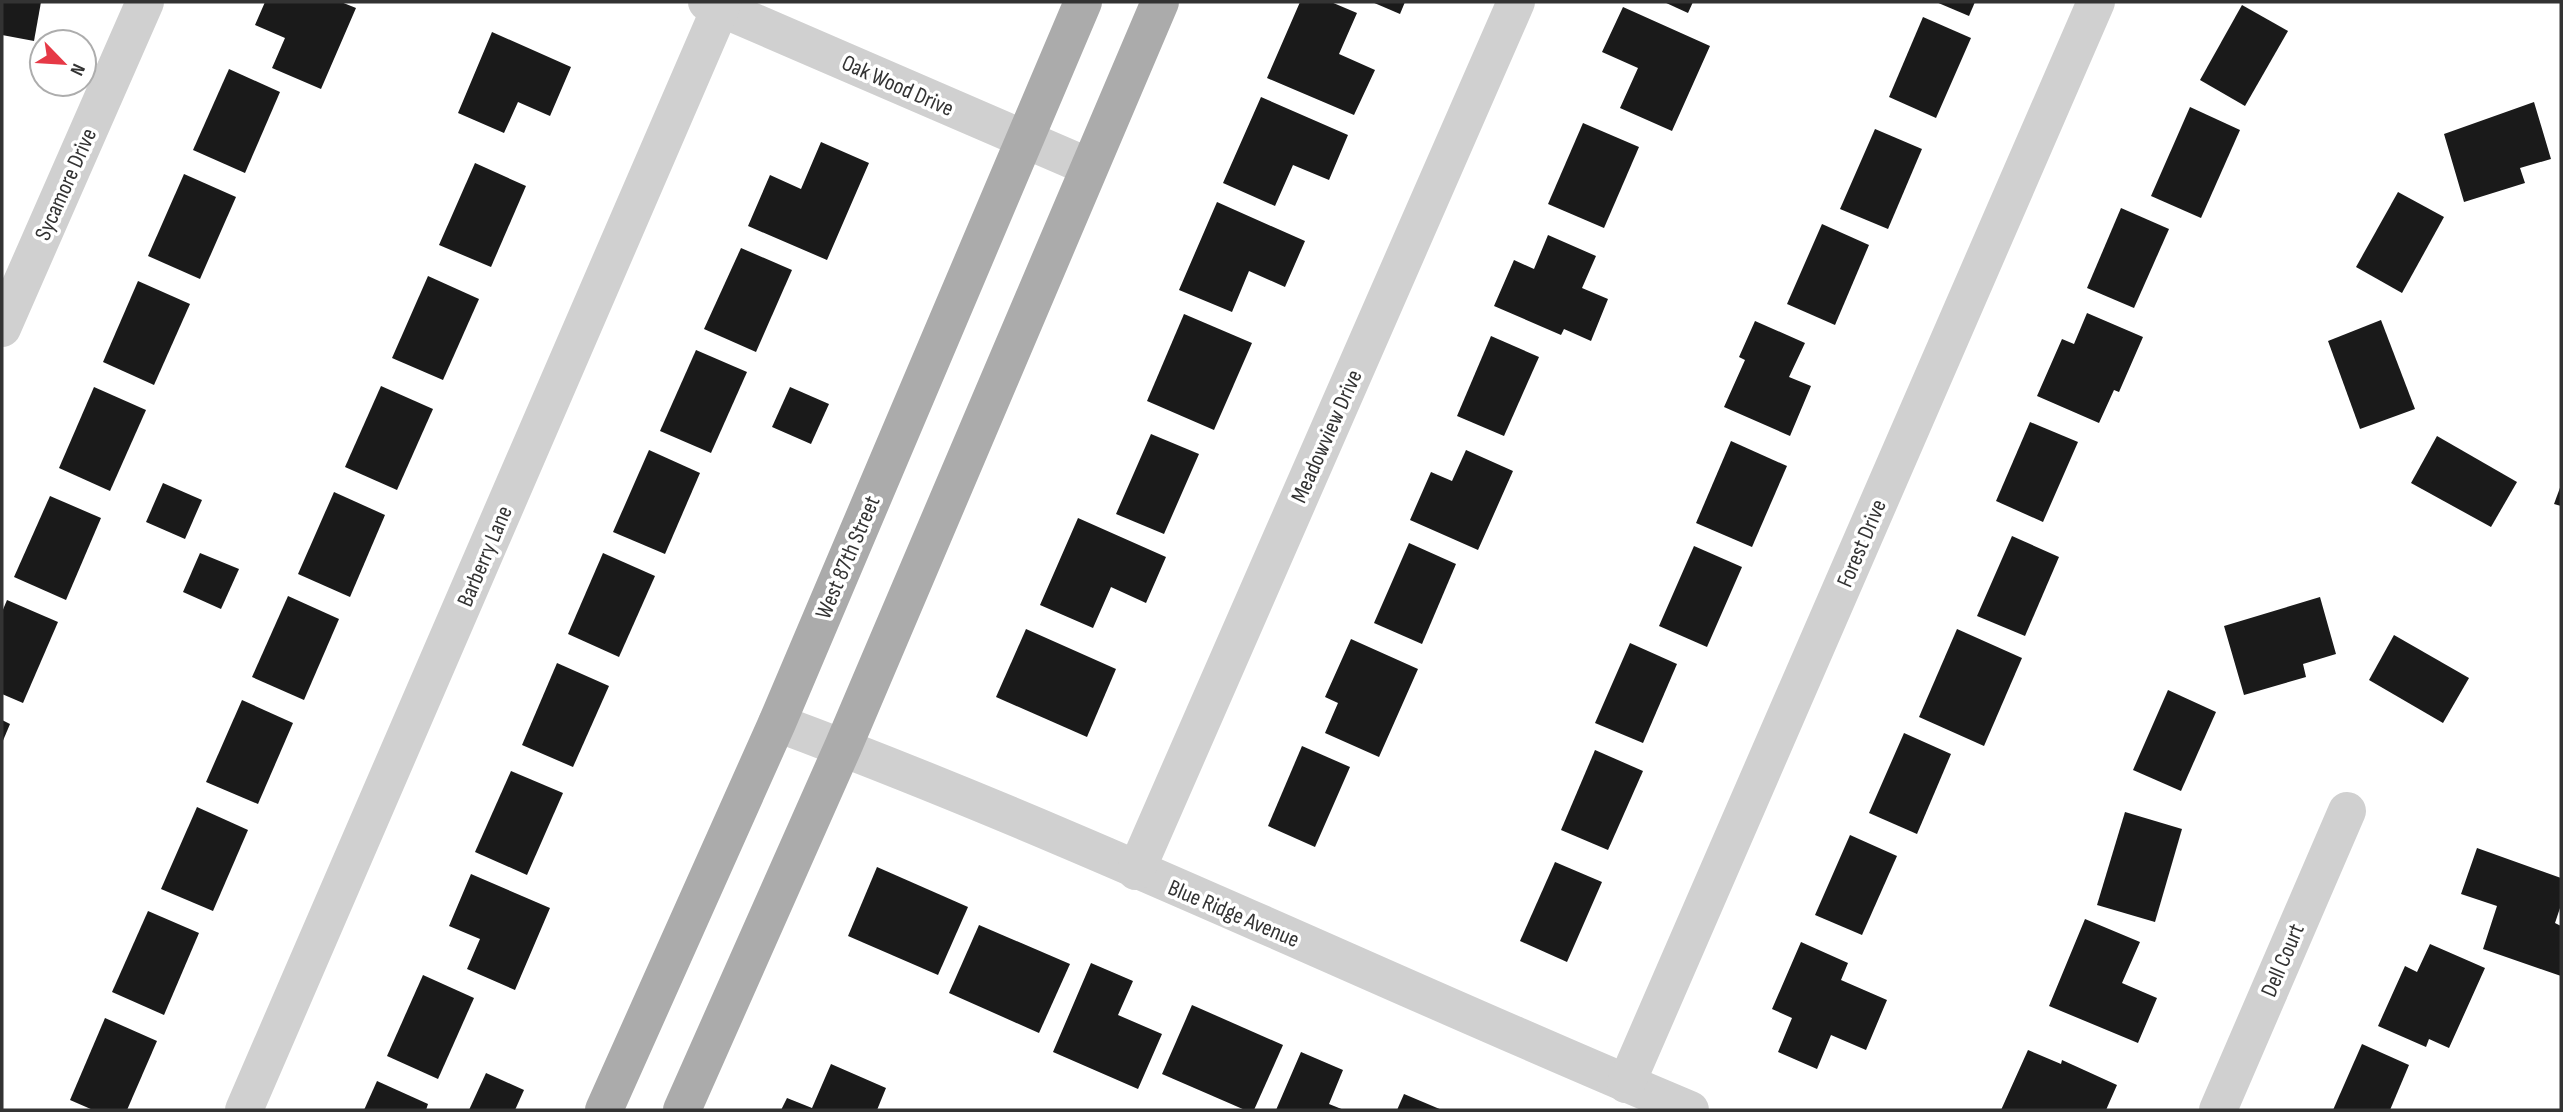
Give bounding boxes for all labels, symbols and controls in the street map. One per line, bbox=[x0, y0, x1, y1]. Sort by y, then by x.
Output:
north arrow bbox=[28, 28, 98, 98]
street label: Oak Wood Drive bbox=[837, 49, 958, 123]
text: N bbox=[64, 60, 90, 79]
street label: Sycamore Drive bbox=[29, 124, 103, 245]
street label: Meadowview Drive bbox=[1285, 365, 1369, 507]
street label: West 87th Street bbox=[809, 492, 886, 623]
street label: Forest Drive bbox=[1831, 495, 1893, 591]
street label: Barberry Lane bbox=[451, 502, 519, 611]
street label: Blue Ridge Avenue bbox=[1164, 874, 1303, 954]
street label: Dell Court bbox=[2255, 920, 2311, 1001]

